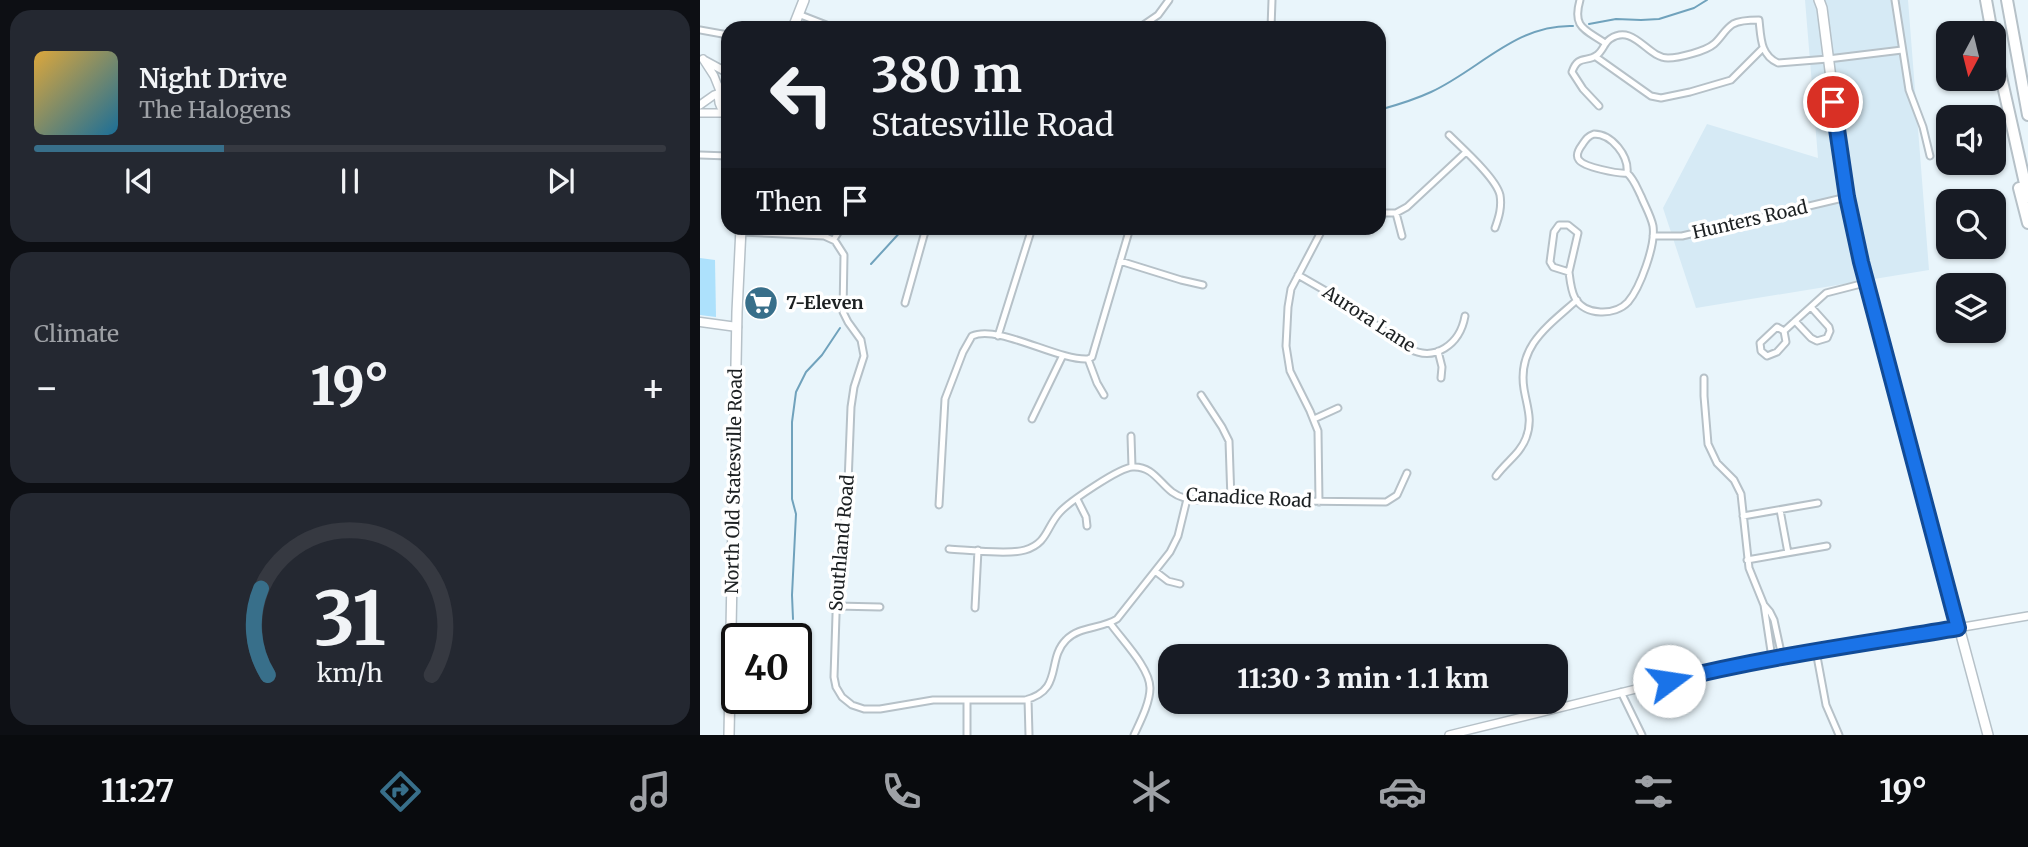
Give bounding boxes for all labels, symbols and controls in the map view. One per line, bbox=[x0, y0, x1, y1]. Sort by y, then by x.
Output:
north arrow bbox=[1936, 21, 2006, 91]
map controls bbox=[1936, 21, 2006, 343]
text: 380 m bbox=[871, 44, 1022, 105]
icon: left bbox=[756, 49, 847, 140]
text: Night Drive bbox=[139, 62, 287, 95]
pin bbox=[1803, 72, 1863, 132]
icon: arrive bbox=[1814, 83, 1852, 121]
text: The Halogens bbox=[139, 95, 291, 124]
text: Statesville Road bbox=[871, 105, 1114, 145]
button: sound bbox=[1936, 105, 2006, 175]
icon: previous bbox=[120, 162, 158, 200]
icon: pause bbox=[331, 162, 369, 200]
icon: next bbox=[542, 162, 580, 200]
icon: arrive bbox=[836, 182, 874, 220]
text: Then bbox=[756, 185, 822, 218]
button: search bbox=[1936, 189, 2006, 259]
street label: Hunters Road bbox=[1690, 195, 1810, 244]
button: layers bbox=[1936, 273, 2006, 343]
street label: Aurora Lane bbox=[1318, 280, 1420, 357]
supermarket icon: 7-Eleven bbox=[742, 284, 780, 322]
place label: 7-Eleven bbox=[786, 291, 864, 314]
text: Climate bbox=[34, 319, 119, 348]
text: 19° bbox=[311, 354, 389, 419]
text: − bbox=[34, 364, 59, 411]
text: + bbox=[641, 364, 666, 411]
street label: North Old Statesville Road bbox=[720, 368, 747, 594]
street label: Southland Road bbox=[824, 473, 859, 612]
street label: Canadice Road bbox=[1185, 483, 1313, 512]
text: 31 bbox=[314, 574, 386, 666]
speed limit sign: 40 bbox=[721, 623, 812, 714]
position arrow bbox=[1632, 644, 1706, 718]
text: km/h bbox=[317, 657, 383, 689]
text: 11:30 · 3 min · 1.1 km bbox=[1237, 662, 1489, 695]
icon: directions bbox=[376, 767, 425, 816]
icon: music bbox=[626, 767, 675, 816]
icon: phone bbox=[877, 767, 926, 816]
icon: climate bbox=[1127, 767, 1176, 816]
icon: car bbox=[1378, 767, 1427, 816]
icon: filters bbox=[1629, 767, 1678, 816]
text: 11:27 bbox=[101, 771, 174, 811]
text: 19° bbox=[1879, 771, 1927, 811]

